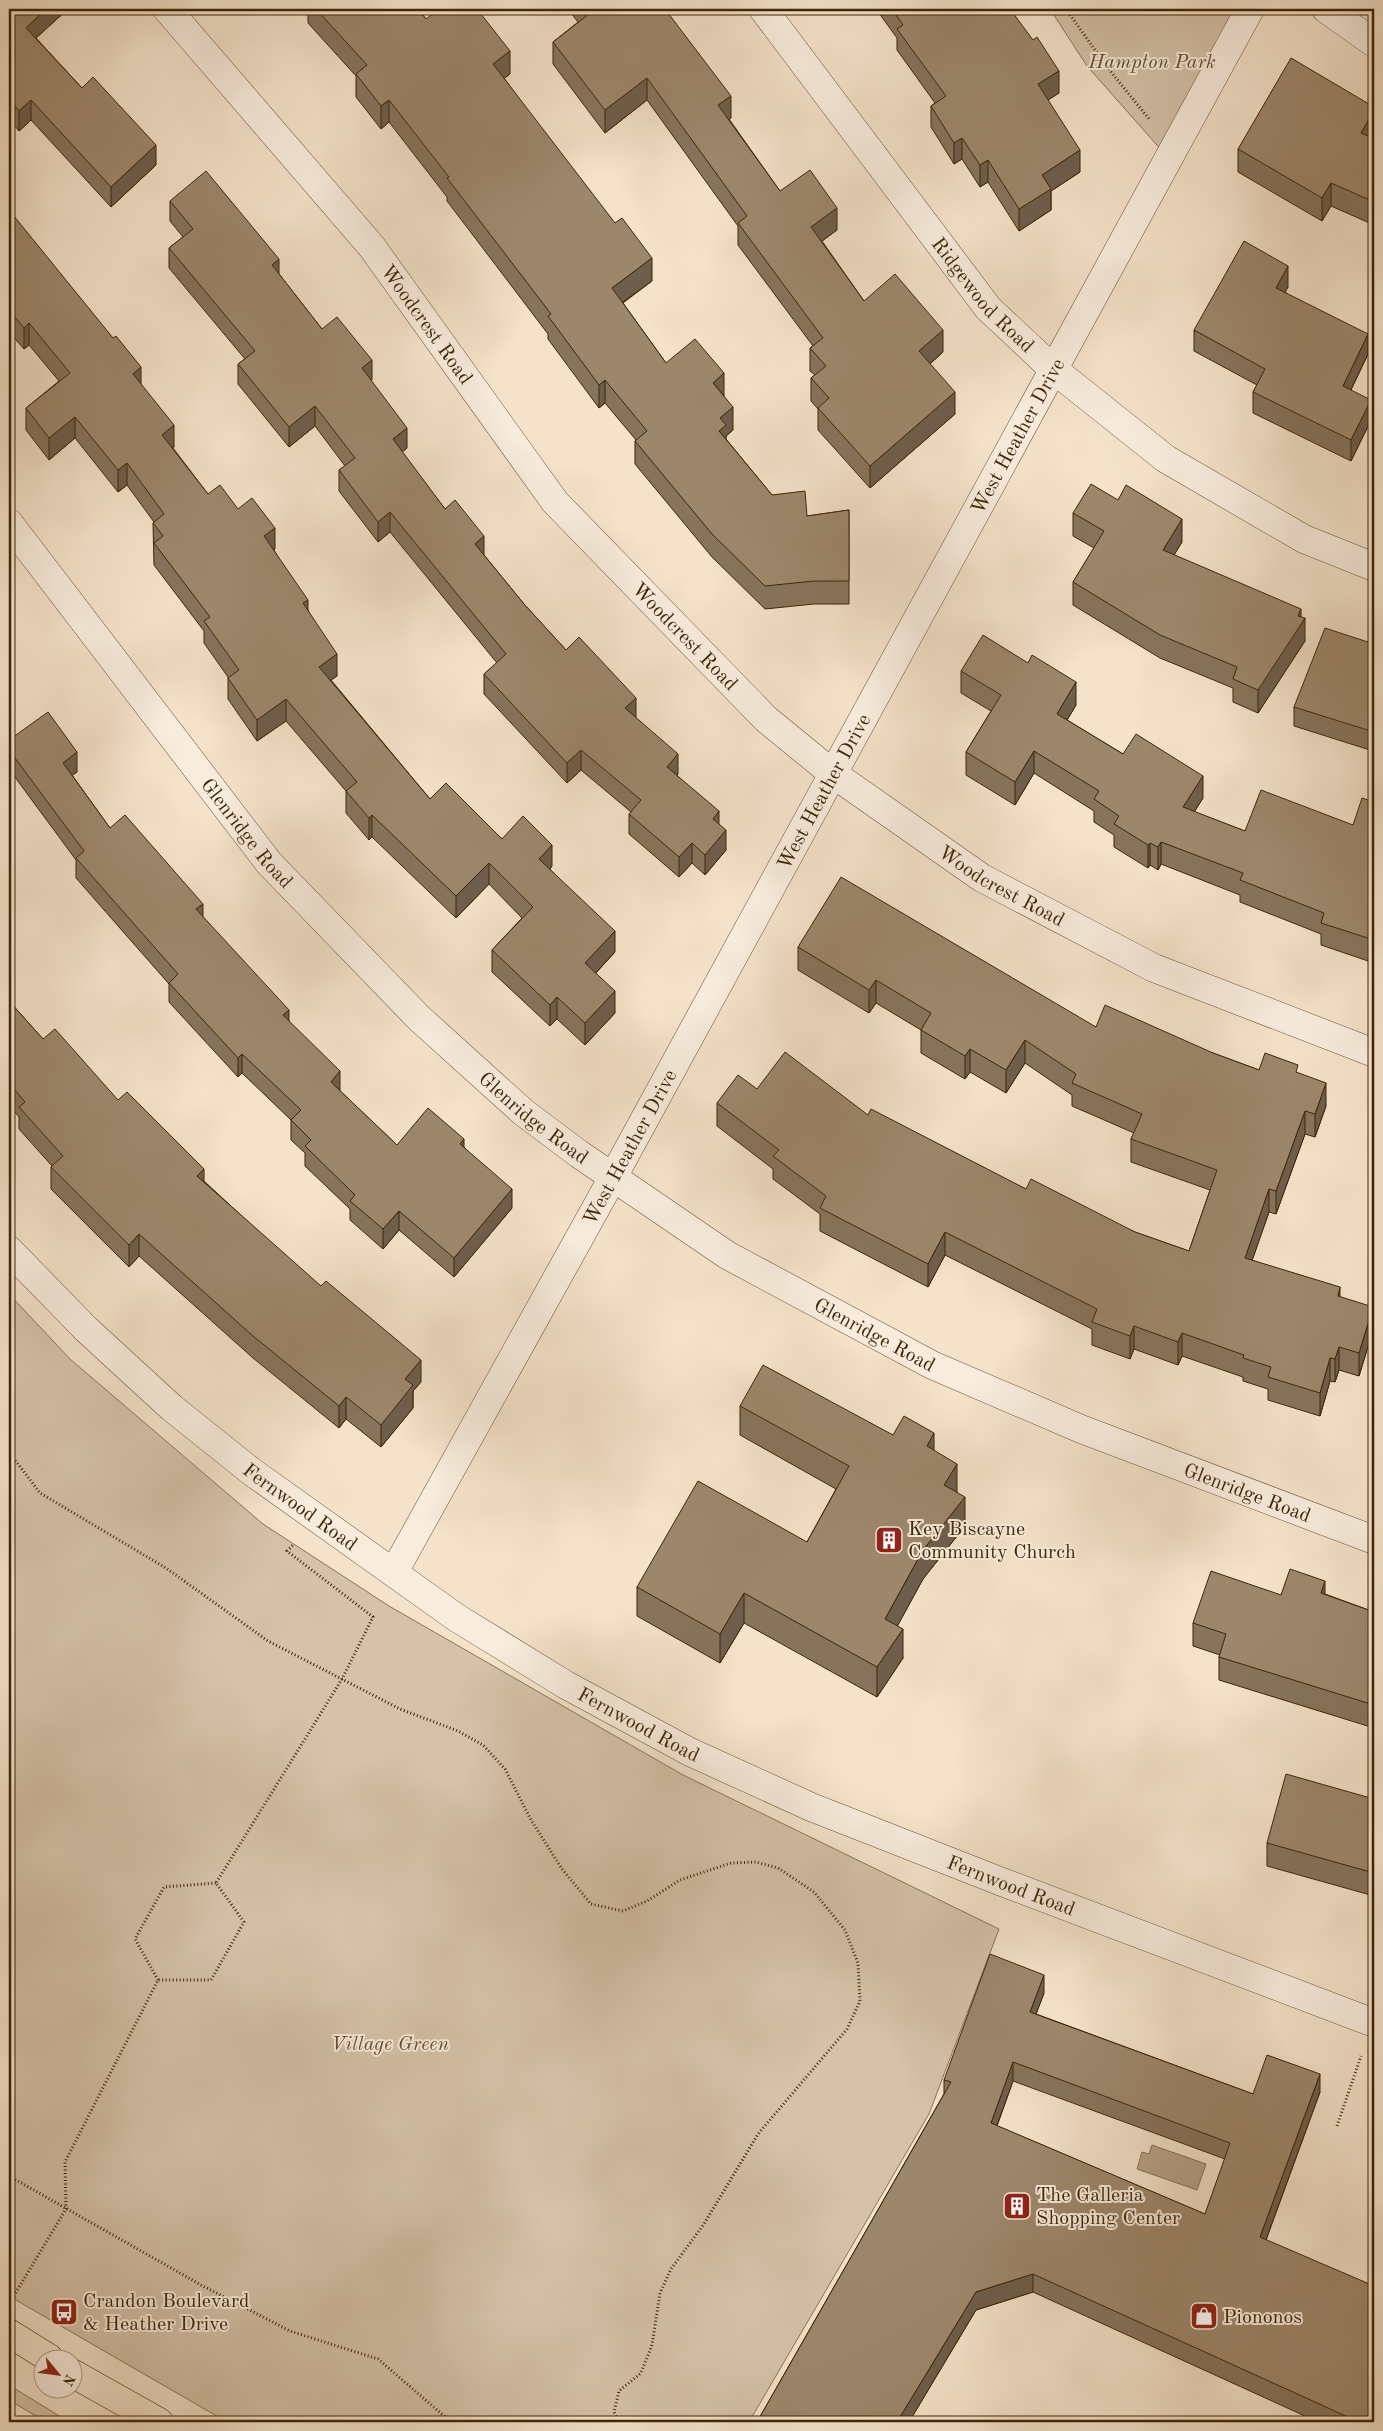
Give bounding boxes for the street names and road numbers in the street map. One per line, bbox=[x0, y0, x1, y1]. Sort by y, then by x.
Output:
street label: Ridgewood Road bbox=[927, 235, 1037, 357]
street label: Woodcrest Road bbox=[376, 262, 475, 389]
street label: West Heather Drive bbox=[969, 356, 1069, 518]
street label: Woodcrest Road bbox=[627, 580, 741, 695]
street label: West Heather Drive bbox=[775, 711, 876, 873]
street label: Glenridge Road bbox=[196, 775, 296, 893]
street label: Woodcrest Road bbox=[934, 843, 1067, 931]
street label: West Heather Drive bbox=[581, 1067, 682, 1229]
street label: Glenridge Road bbox=[474, 1069, 591, 1169]
street label: Glenridge Road bbox=[810, 1296, 938, 1377]
street label: Fernwood Road bbox=[238, 1461, 360, 1556]
street label: Glenridge Road bbox=[1181, 1461, 1313, 1527]
street label: Fernwood Road bbox=[574, 1685, 702, 1767]
street label: Fernwood Road bbox=[944, 1853, 1077, 1921]

